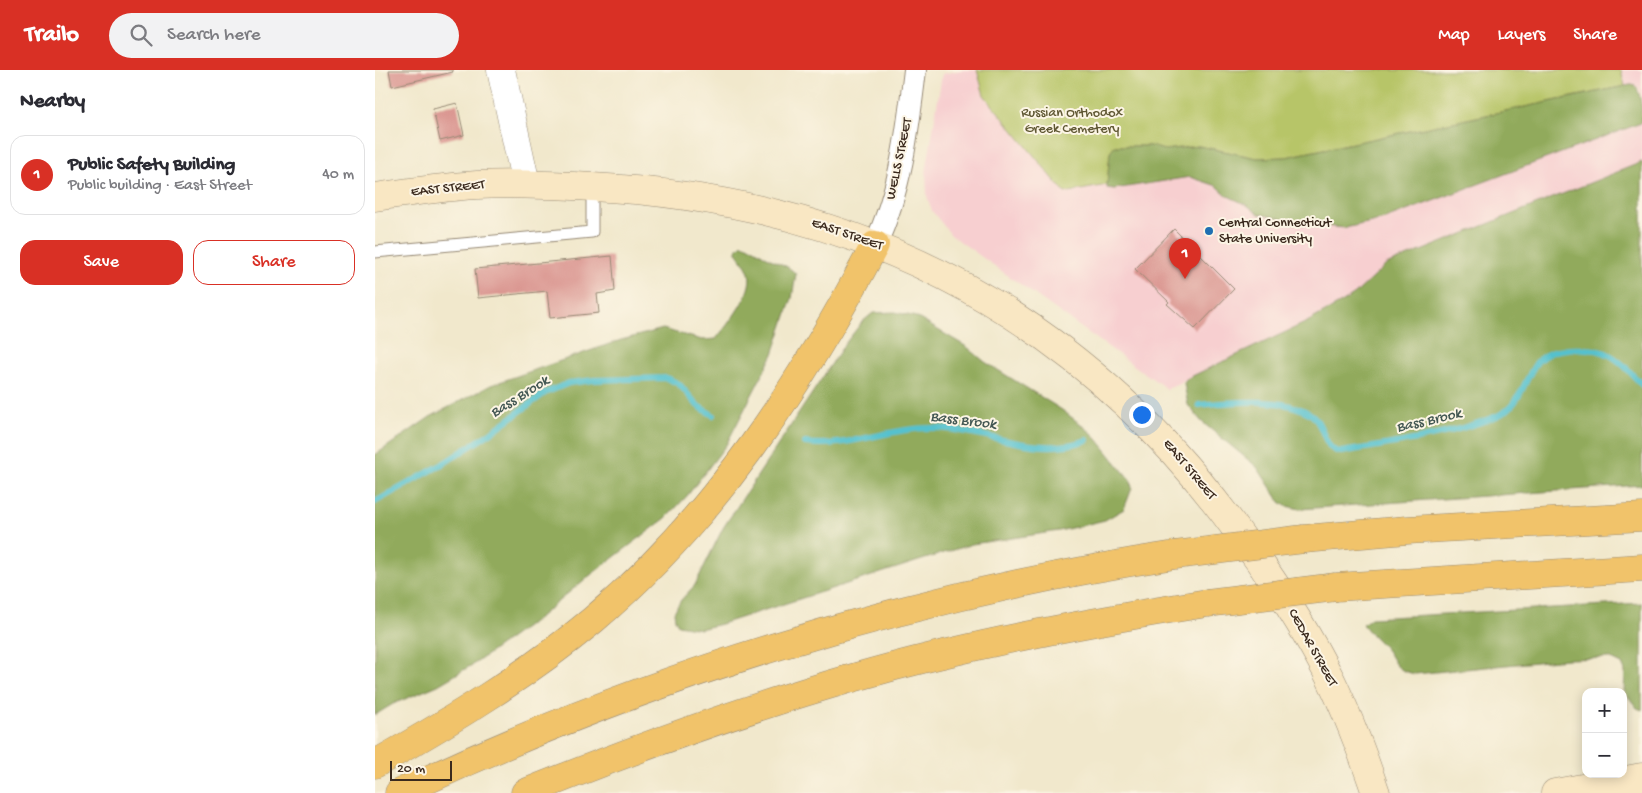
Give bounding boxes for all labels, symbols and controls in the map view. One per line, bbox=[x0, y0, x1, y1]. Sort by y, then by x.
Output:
search box bbox=[109, 13, 459, 58]
text: Trailo bbox=[25, 21, 79, 50]
icon: search bbox=[127, 21, 155, 49]
text: Search here bbox=[167, 24, 261, 47]
text: Map bbox=[1438, 25, 1470, 46]
text: Layers bbox=[1498, 25, 1545, 46]
text: Share bbox=[1573, 25, 1617, 46]
text: Nearby bbox=[20, 90, 85, 115]
park label: Russian Orthodox Greek Cemetery bbox=[1021, 105, 1123, 138]
street label: WELLS STREET bbox=[883, 116, 917, 201]
text: Public Safety Building bbox=[68, 154, 235, 177]
text: 1 bbox=[34, 166, 40, 185]
text: 40 m bbox=[322, 166, 354, 185]
text: Public building · East Street bbox=[68, 177, 252, 196]
street label: EAST STREET bbox=[410, 177, 486, 201]
street label: EAST STREET bbox=[809, 215, 885, 255]
place label: Central Connecticut State University bbox=[1219, 215, 1333, 248]
marker: Central Connecticut State University bbox=[1203, 225, 1215, 237]
pin: 1 bbox=[1169, 238, 1201, 279]
button: Save bbox=[20, 240, 183, 285]
button: Share bbox=[193, 240, 355, 285]
water label: Bass Brook bbox=[487, 371, 554, 422]
your location bbox=[1129, 402, 1155, 428]
water label: Bass Brook bbox=[1395, 405, 1464, 437]
water label: Bass Brook bbox=[929, 408, 998, 434]
street label: EAST STREET bbox=[1159, 436, 1220, 504]
street label: CEDAR STREET bbox=[1284, 606, 1341, 690]
map controls bbox=[1582, 688, 1627, 778]
button: + bbox=[1582, 688, 1627, 733]
button: − bbox=[1582, 733, 1627, 778]
scale bar bbox=[390, 758, 453, 781]
text: 20 m bbox=[397, 761, 425, 778]

